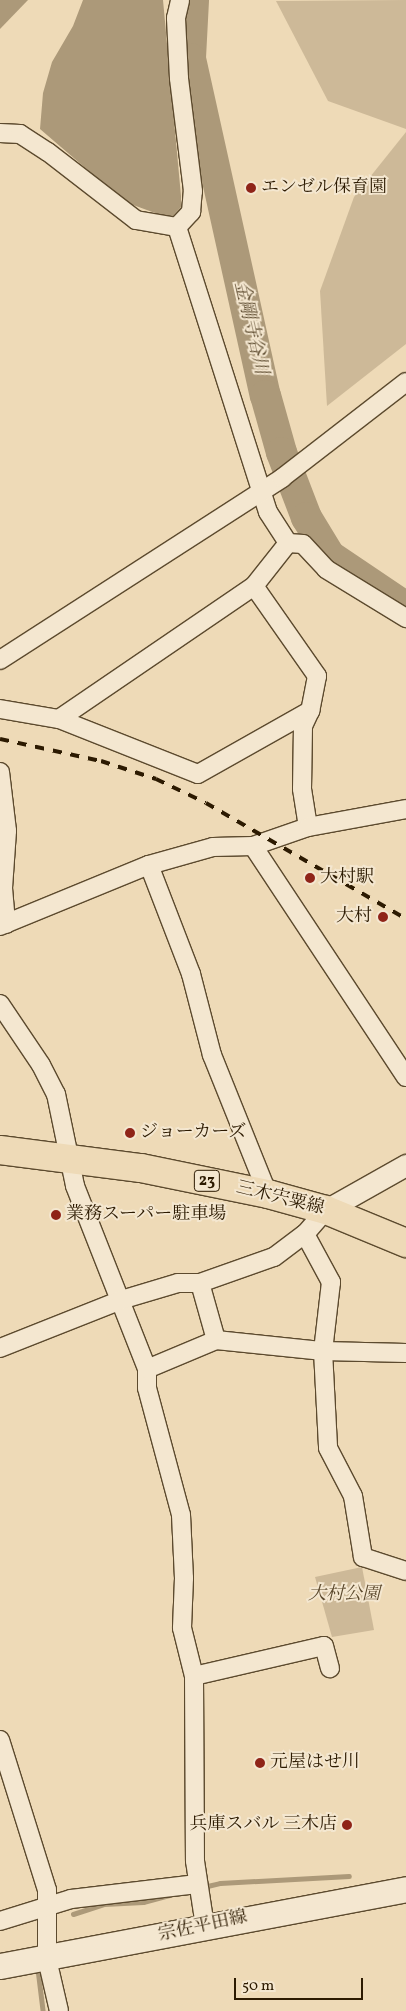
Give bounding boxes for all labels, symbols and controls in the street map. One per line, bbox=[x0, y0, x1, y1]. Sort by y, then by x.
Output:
place label: エンゼル保育園 bbox=[261, 177, 387, 199]
marker: エンゼル保育園 bbox=[245, 182, 257, 194]
water label: 金剛寺谷川 bbox=[228, 279, 272, 377]
place label: 大村駅 bbox=[320, 867, 374, 889]
marker: 大村駅 bbox=[304, 872, 316, 884]
place label: 大村 bbox=[336, 906, 372, 928]
marker: 大村 bbox=[376, 910, 390, 924]
place label: ジョーカーズ bbox=[140, 1122, 248, 1144]
marker: ジョーカーズ bbox=[124, 1127, 136, 1139]
road number: 23 bbox=[193, 1168, 221, 1194]
street label: 三木宍粟線 bbox=[234, 1178, 326, 1220]
place label: 業務スーパー駐車場 bbox=[66, 1204, 227, 1226]
marker: 業務スーパー駐車場 bbox=[50, 1209, 62, 1221]
park label: 大村公園 bbox=[308, 1584, 380, 1606]
place label: 元屋はせ川 bbox=[270, 1752, 360, 1774]
marker: 元屋はせ川 bbox=[254, 1757, 266, 1769]
place label: 兵庫スバル 三木店 bbox=[189, 1814, 337, 1836]
marker: 兵庫スバル 三木店 bbox=[341, 1819, 353, 1831]
street label: 宗佐平田線 bbox=[157, 1907, 249, 1947]
scale bar bbox=[236, 1968, 365, 2000]
text: 50 m bbox=[242, 1976, 274, 1997]

